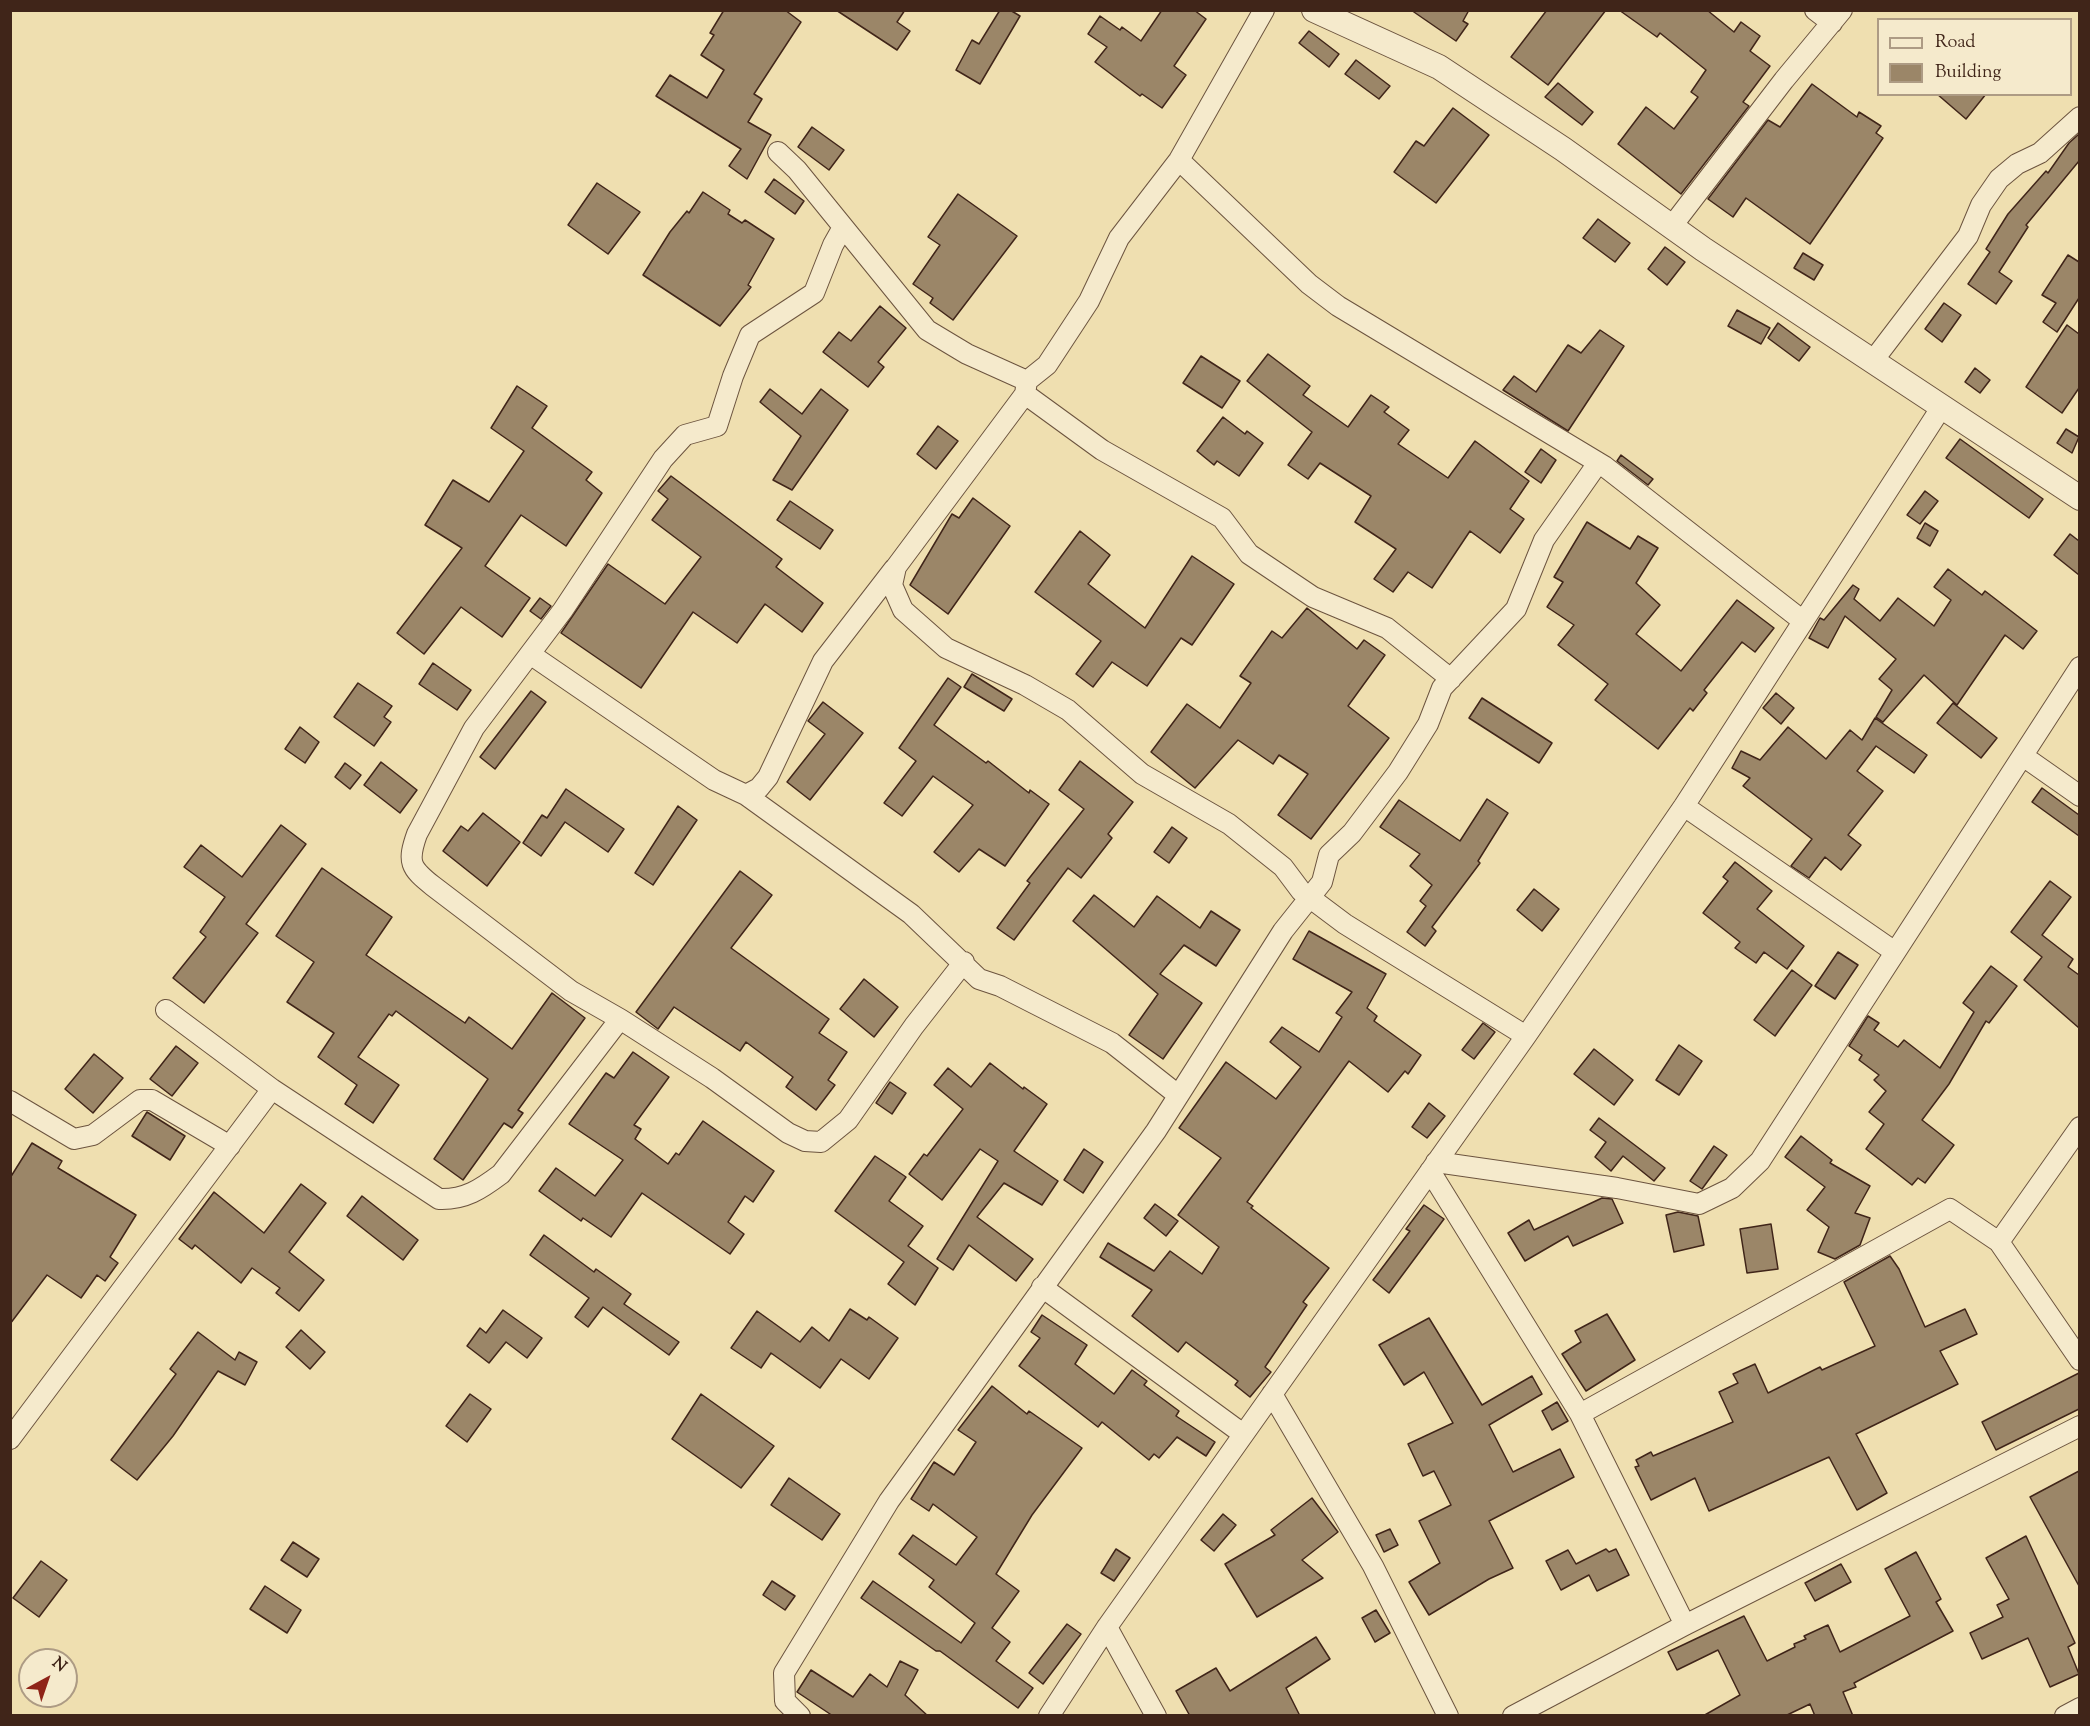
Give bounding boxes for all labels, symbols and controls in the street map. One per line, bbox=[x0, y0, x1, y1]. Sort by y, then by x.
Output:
legend bbox=[1877, 18, 2072, 96]
text: Road bbox=[1935, 30, 1975, 56]
text: Building bbox=[1935, 60, 2001, 86]
north arrow bbox=[18, 1648, 78, 1708]
text: N bbox=[46, 1652, 71, 1678]

